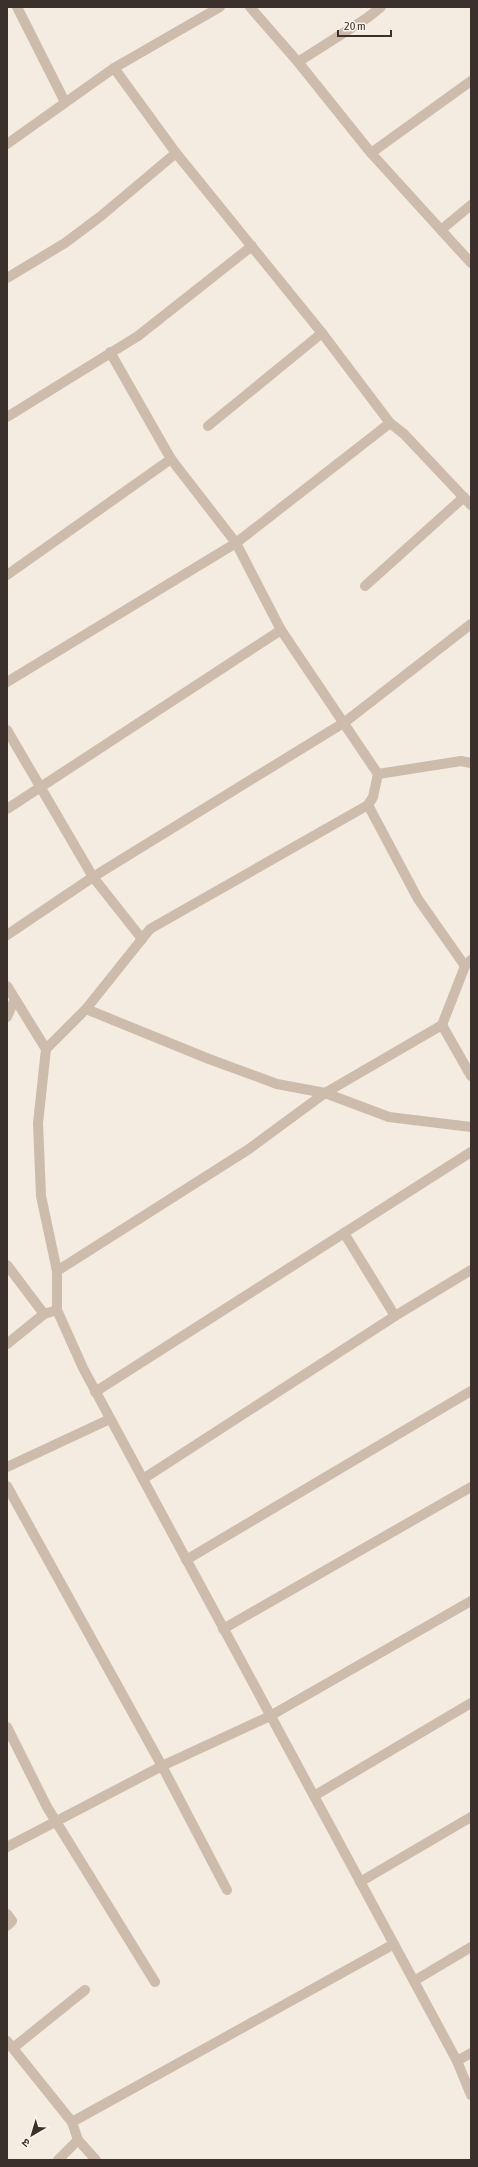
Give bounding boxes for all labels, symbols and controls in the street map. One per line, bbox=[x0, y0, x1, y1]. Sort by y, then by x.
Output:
scale bar bbox=[338, 12, 391, 38]
text: 20 m bbox=[344, 19, 366, 33]
north arrow bbox=[12, 2115, 52, 2155]
text: उ bbox=[19, 2136, 32, 2150]

